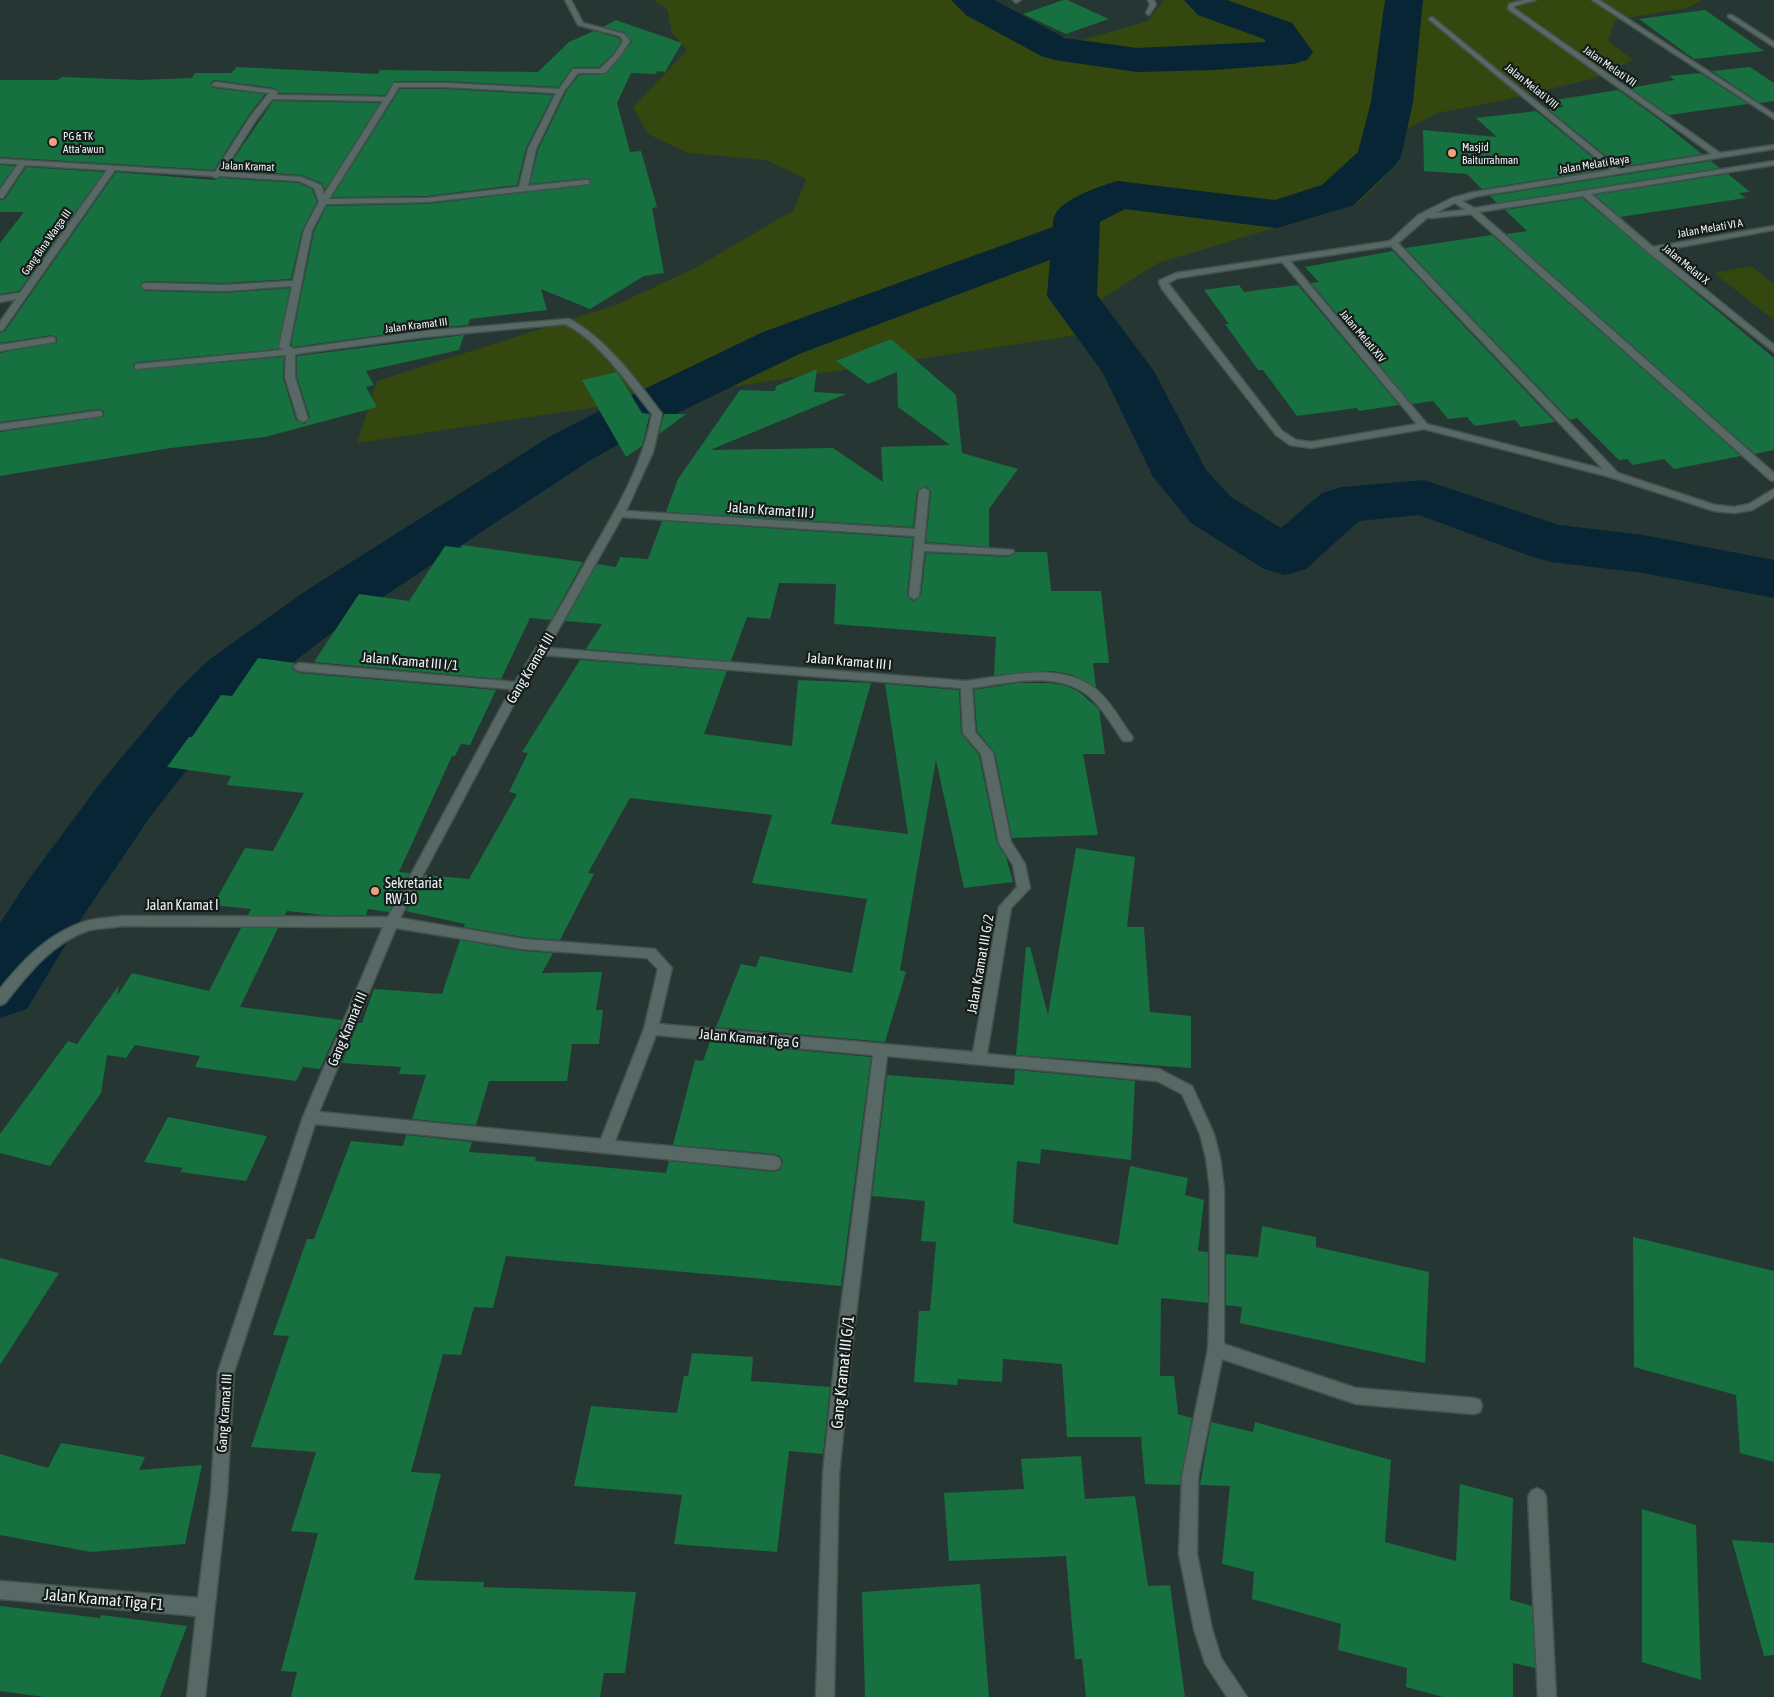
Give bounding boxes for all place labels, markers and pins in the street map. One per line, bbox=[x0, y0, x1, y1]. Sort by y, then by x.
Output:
place label: PG & TK Atta'awun bbox=[63, 130, 104, 155]
marker: PG & TK Atta'awun bbox=[47, 136, 59, 148]
place label: Masjid Baiturrahman bbox=[1462, 141, 1518, 166]
marker: Masjid Baiturrahman bbox=[1446, 147, 1458, 159]
place label: Sekretariat RW 10 bbox=[385, 875, 442, 907]
marker: Sekretariat RW 10 bbox=[369, 885, 381, 897]

